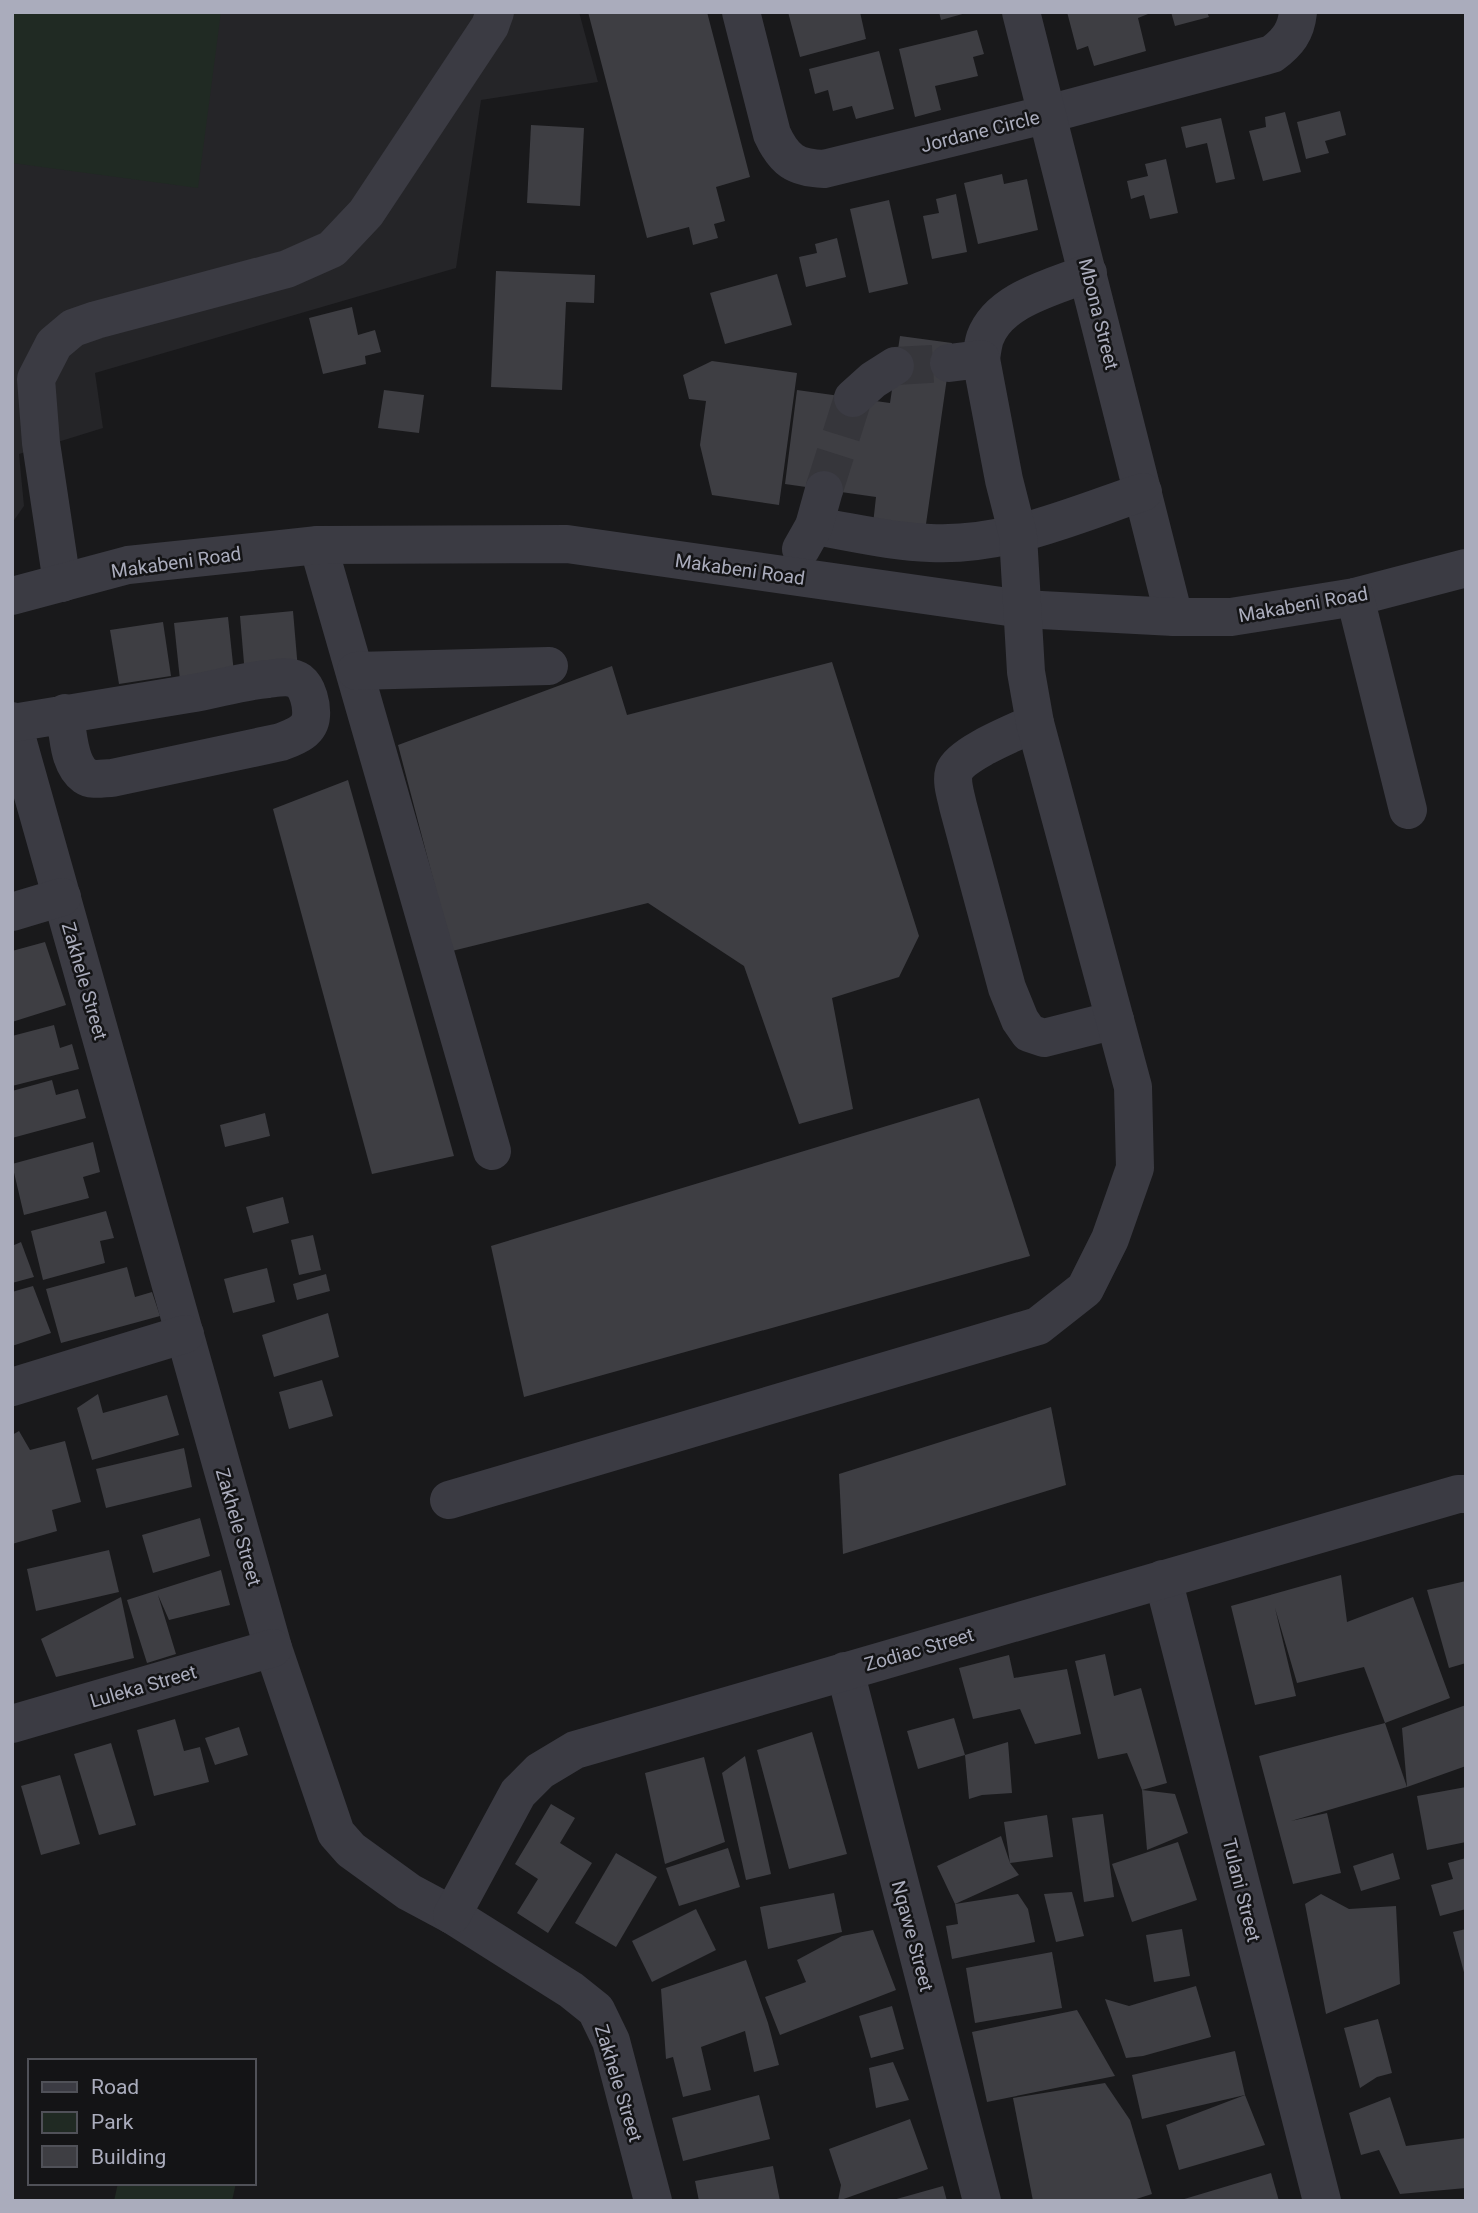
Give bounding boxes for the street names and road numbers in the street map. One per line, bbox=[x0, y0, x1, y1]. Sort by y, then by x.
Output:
street label: Jordane Circle bbox=[918, 106, 1042, 157]
street label: Mbona Street bbox=[1074, 256, 1123, 372]
street label: Makabeni Road bbox=[110, 542, 243, 583]
street label: Makabeni Road bbox=[673, 549, 806, 590]
street label: Makabeni Road bbox=[1237, 582, 1370, 627]
street label: Zakhele Street bbox=[57, 920, 112, 1043]
street label: Zakhele Street bbox=[211, 1466, 266, 1589]
street label: Zodiac Street bbox=[862, 1623, 976, 1676]
street label: Luleka Street bbox=[87, 1660, 199, 1713]
street label: Tulani Street bbox=[1218, 1836, 1265, 1944]
street label: Nqawe Street bbox=[887, 1878, 938, 1994]
street label: Zakhele Street bbox=[590, 2022, 647, 2145]

